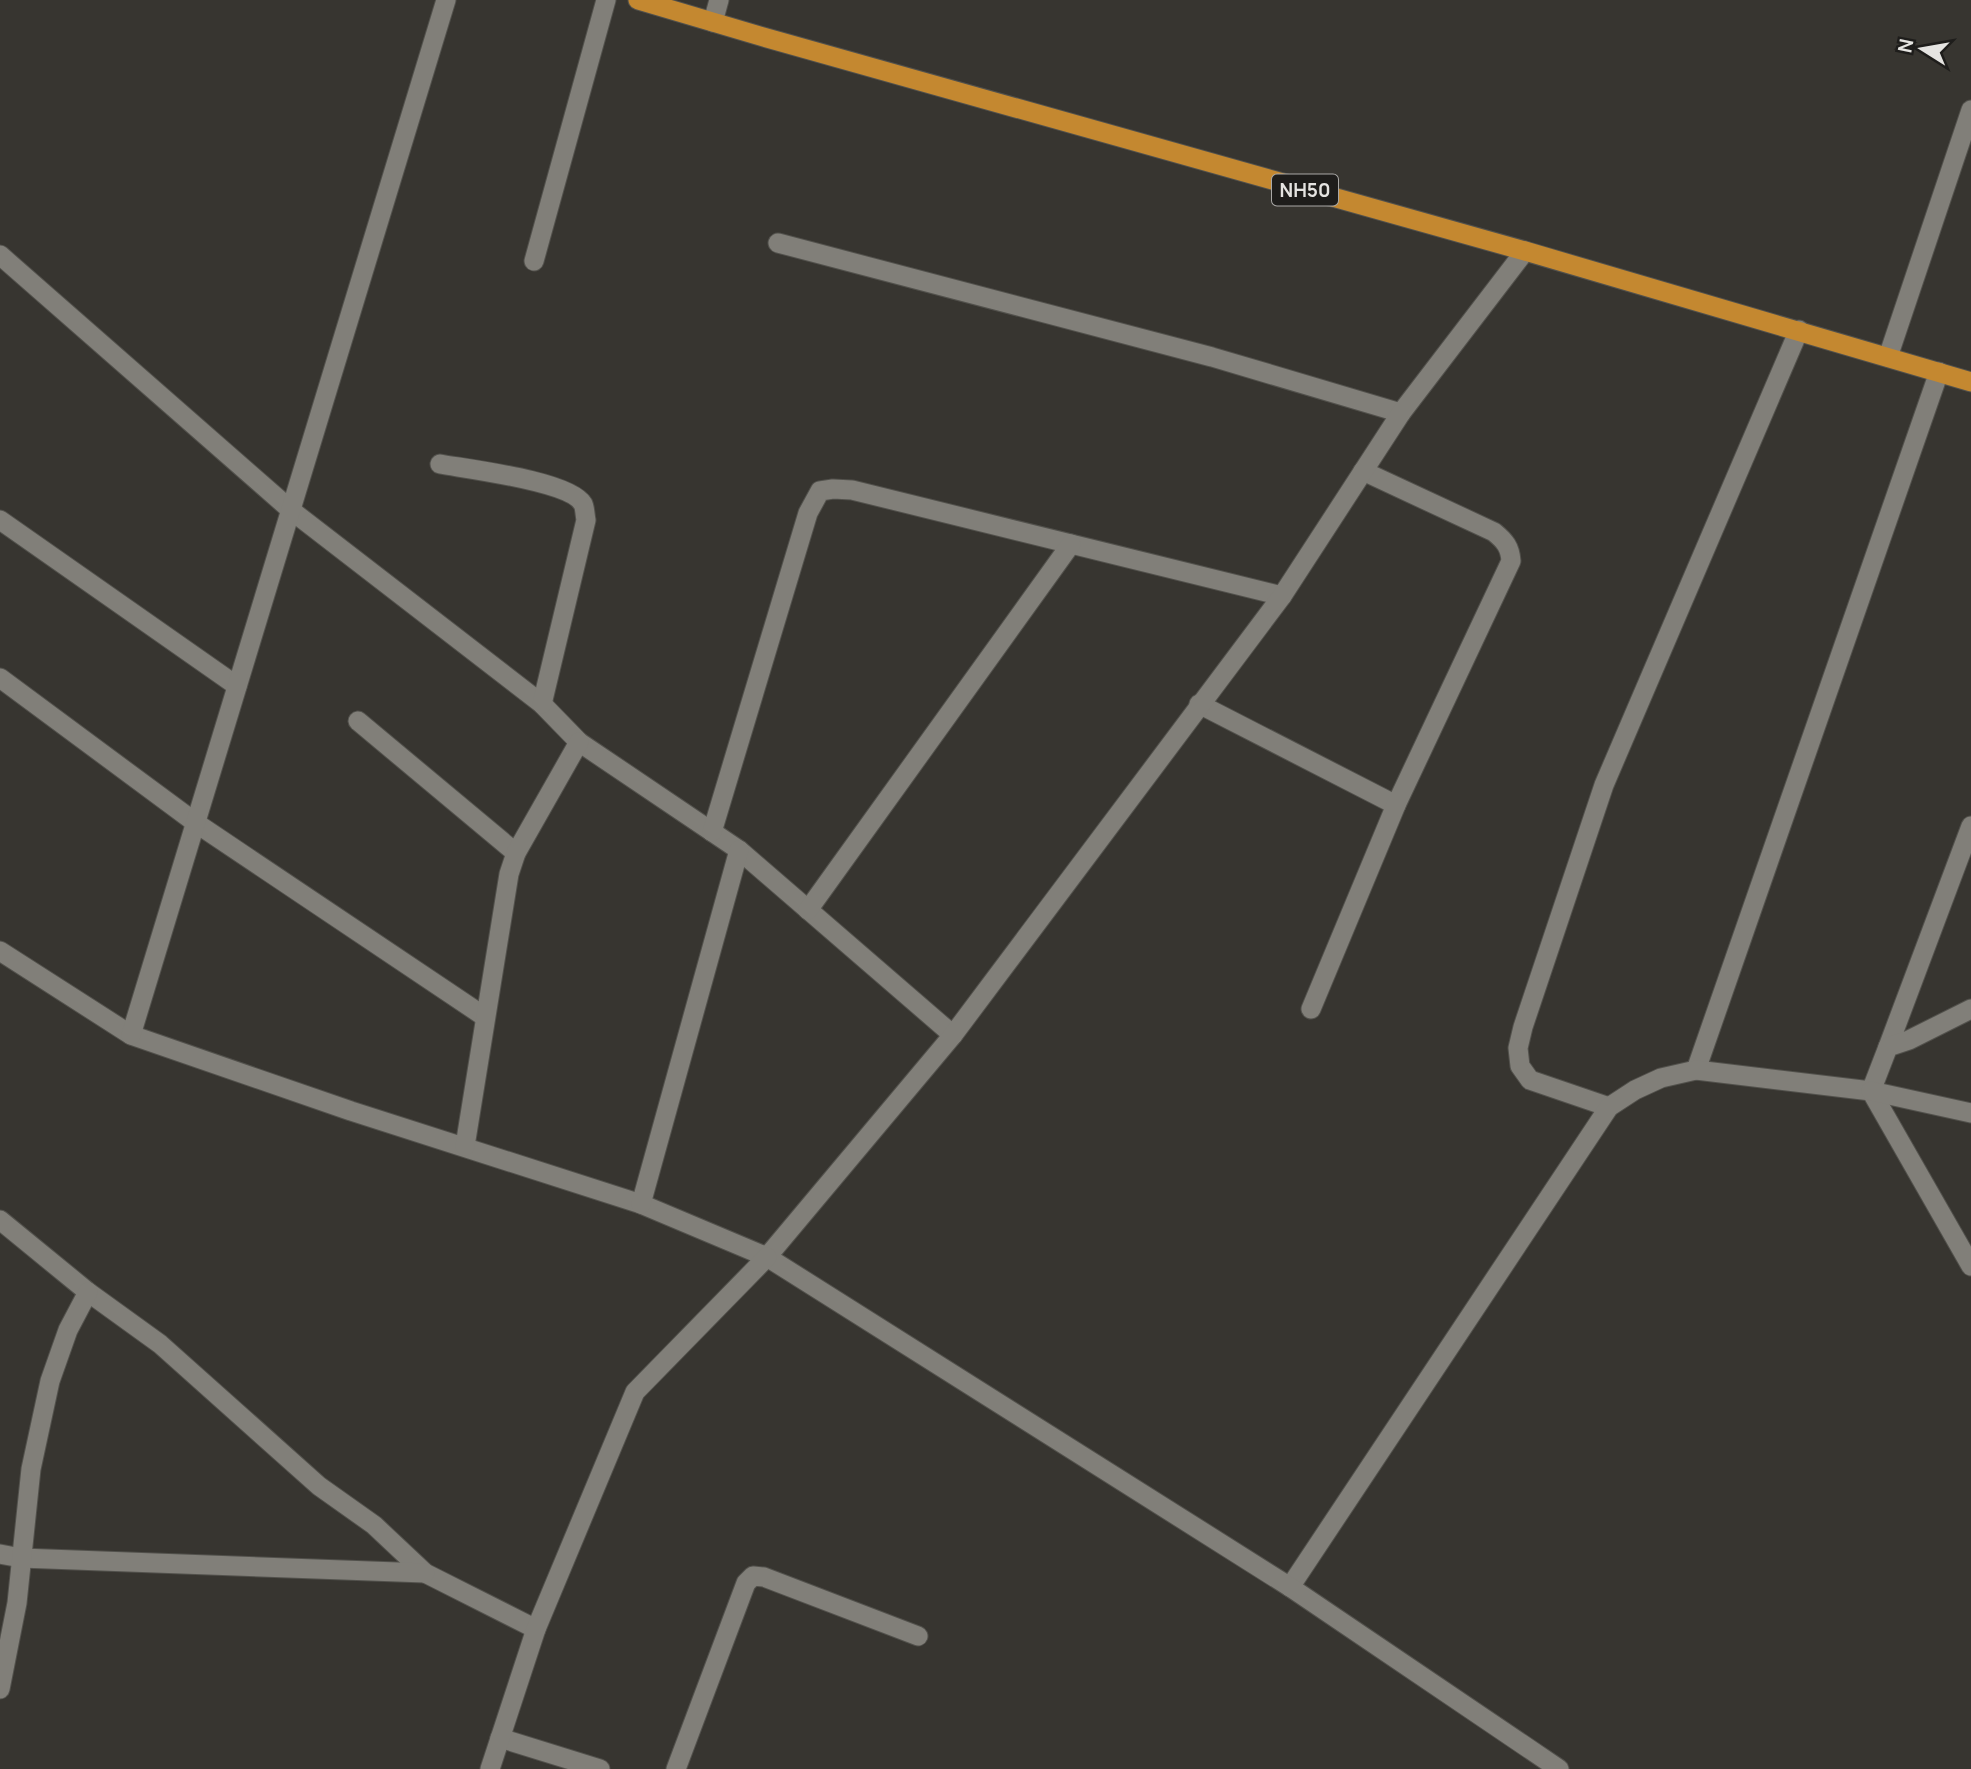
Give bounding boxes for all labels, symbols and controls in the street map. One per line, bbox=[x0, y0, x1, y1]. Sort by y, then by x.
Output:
north arrow bbox=[1887, 14, 1957, 84]
text: N bbox=[1891, 37, 1919, 55]
road number: NH50 bbox=[1272, 174, 1338, 206]

